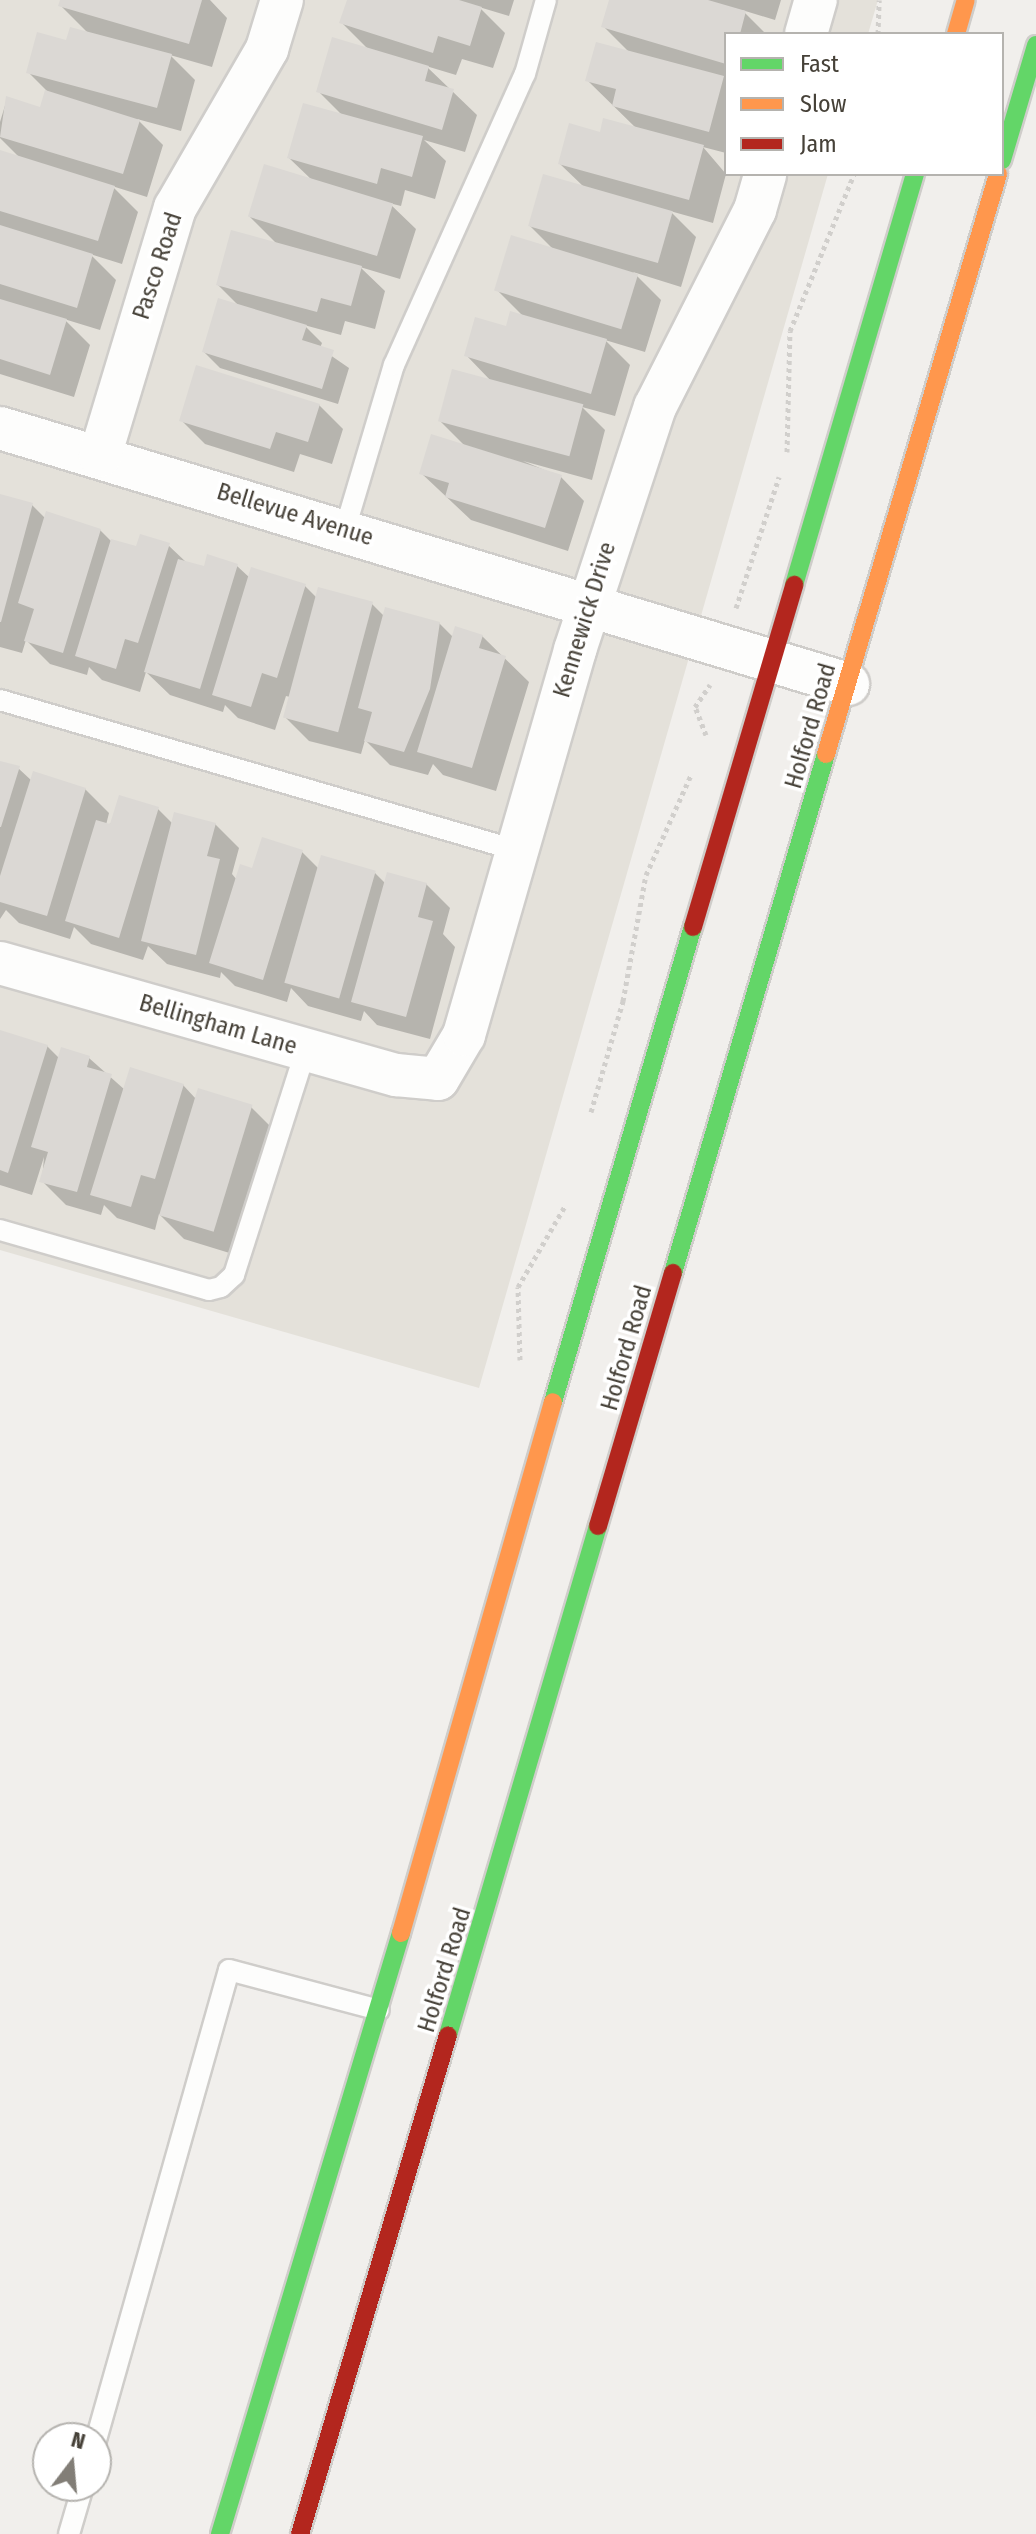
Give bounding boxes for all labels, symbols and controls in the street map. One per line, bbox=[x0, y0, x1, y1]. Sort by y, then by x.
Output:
legend bbox=[724, 32, 1004, 176]
text: Fast bbox=[800, 50, 839, 78]
text: Slow bbox=[800, 90, 846, 118]
text: Jam bbox=[800, 130, 837, 158]
street label: Pasco Road bbox=[127, 209, 189, 323]
street label: Bellevue Avenue bbox=[213, 478, 377, 552]
street label: Kennewick Drive bbox=[548, 539, 622, 701]
street label: Holford Road bbox=[779, 660, 843, 792]
street label: Bellingham Lane bbox=[136, 989, 300, 1061]
street label: Holford Road bbox=[595, 1282, 659, 1414]
street label: Holford Road bbox=[412, 1904, 478, 2036]
north arrow bbox=[32, 2422, 112, 2502]
text: N bbox=[68, 2426, 88, 2455]

